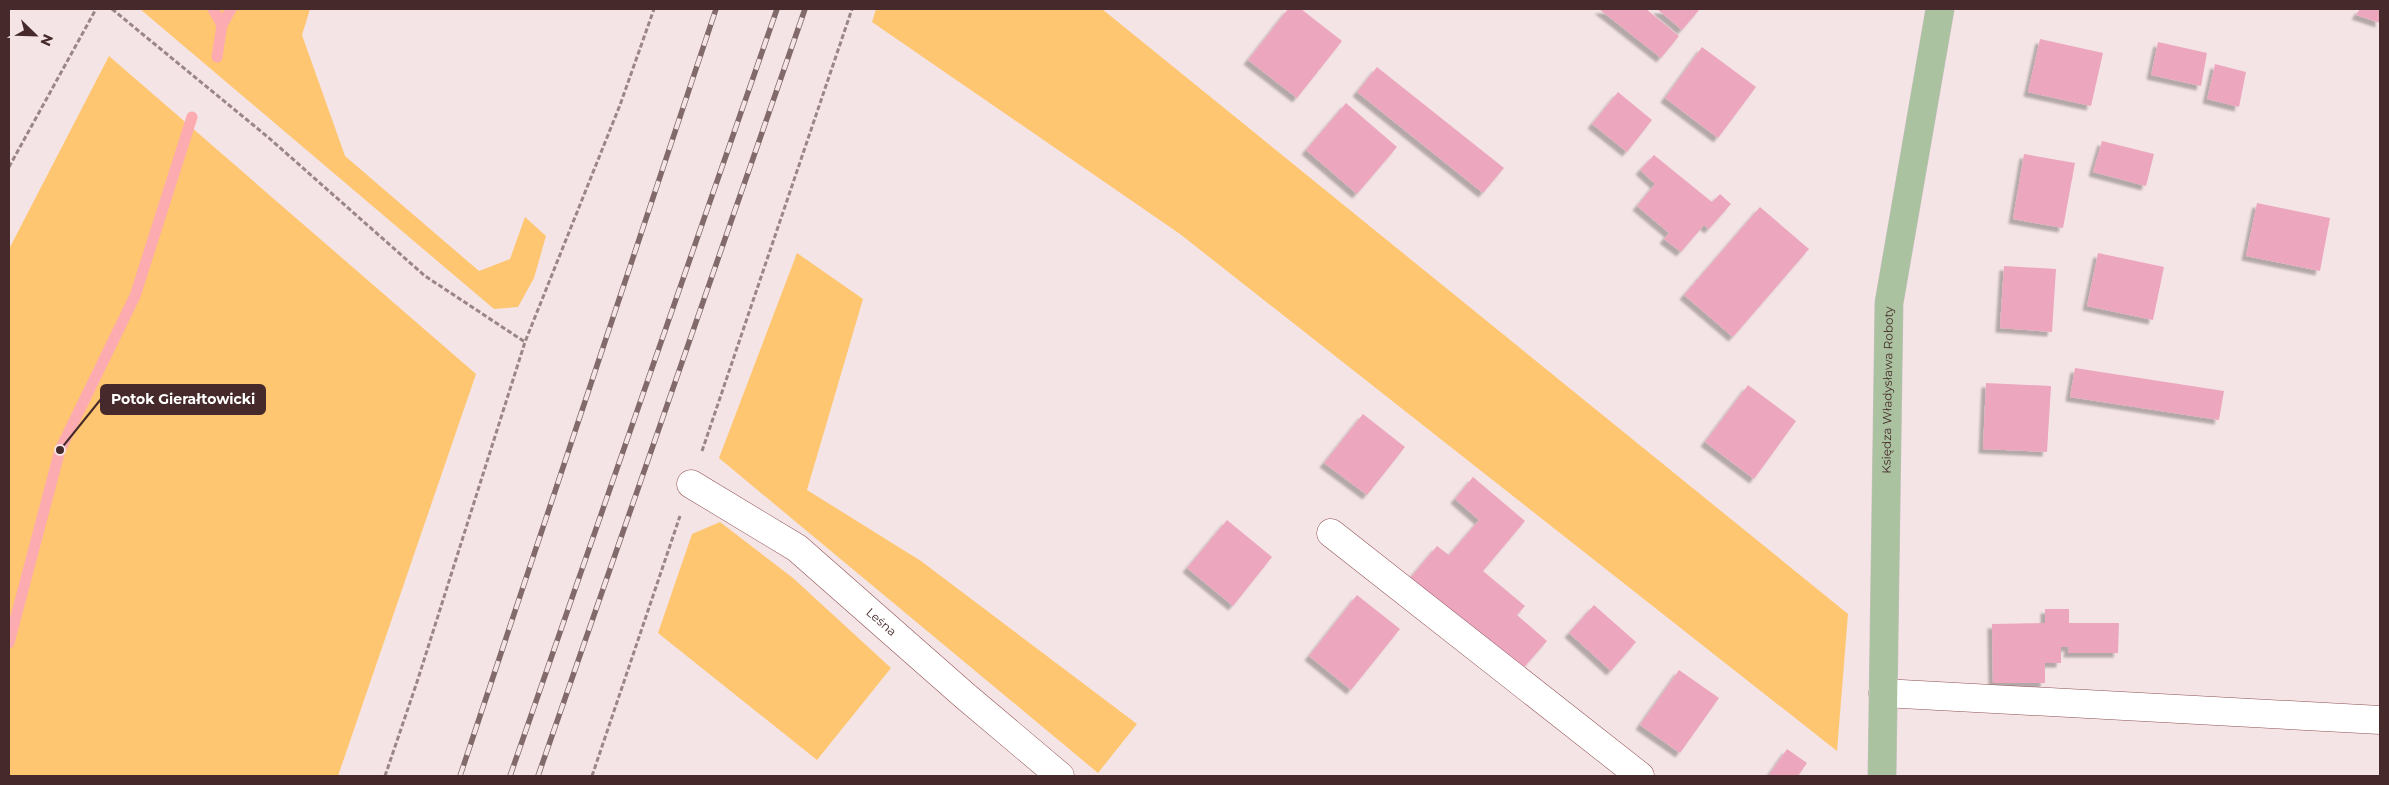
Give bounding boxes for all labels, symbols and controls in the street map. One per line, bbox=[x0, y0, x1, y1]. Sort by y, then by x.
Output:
north arrow bbox=[10, 10, 60, 60]
text: N bbox=[36, 31, 57, 49]
street label: Księdza Władysława Roboty bbox=[1878, 306, 1896, 474]
callout: Potok Gierałtowicki bbox=[101, 385, 265, 414]
text: Potok Gierałtowicki bbox=[111, 390, 255, 408]
street label: Leśna bbox=[863, 604, 900, 639]

